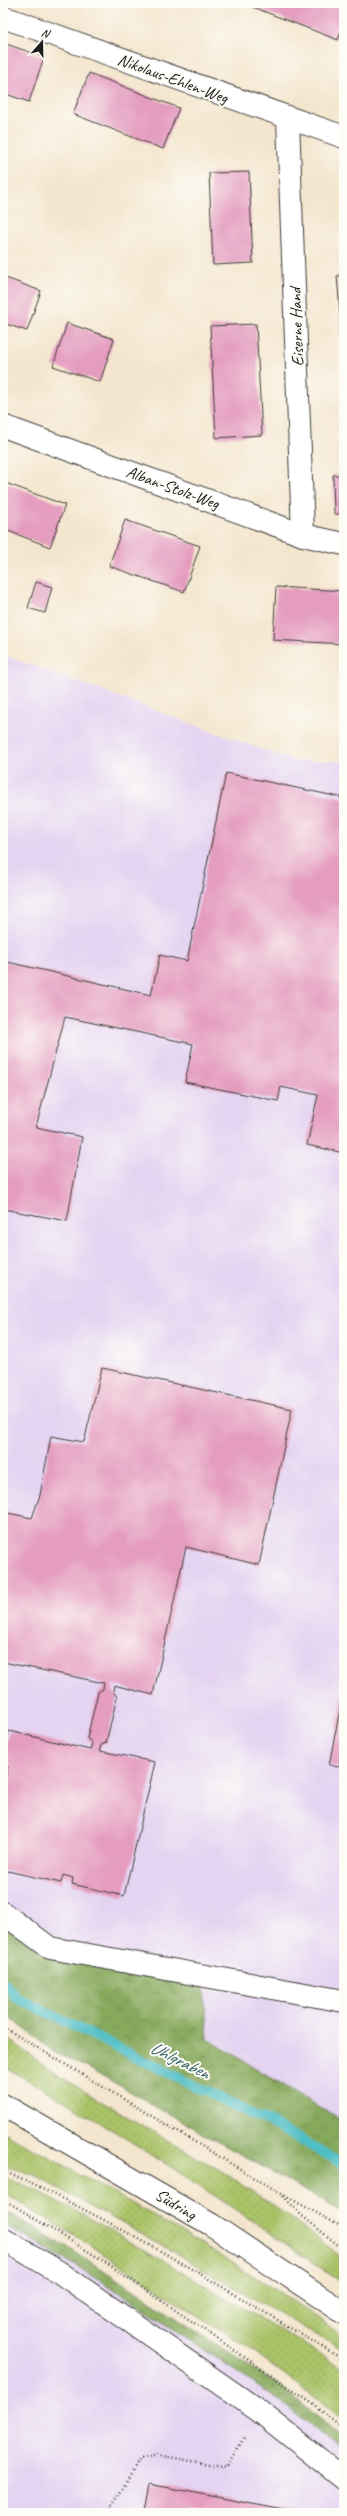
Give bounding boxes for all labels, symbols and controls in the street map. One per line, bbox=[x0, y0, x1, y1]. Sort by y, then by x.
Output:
north arrow bbox=[22, 22, 62, 62]
text: N bbox=[40, 25, 53, 41]
street label: Nikolaus-Ehlen-Weg bbox=[115, 49, 232, 108]
street label: Eiserne Hand bbox=[285, 284, 308, 366]
street label: Alban-Stolz-Weg bbox=[123, 461, 223, 514]
water label: Uhlgraben bbox=[147, 2036, 215, 2085]
street label: Südring bbox=[151, 2184, 201, 2225]

